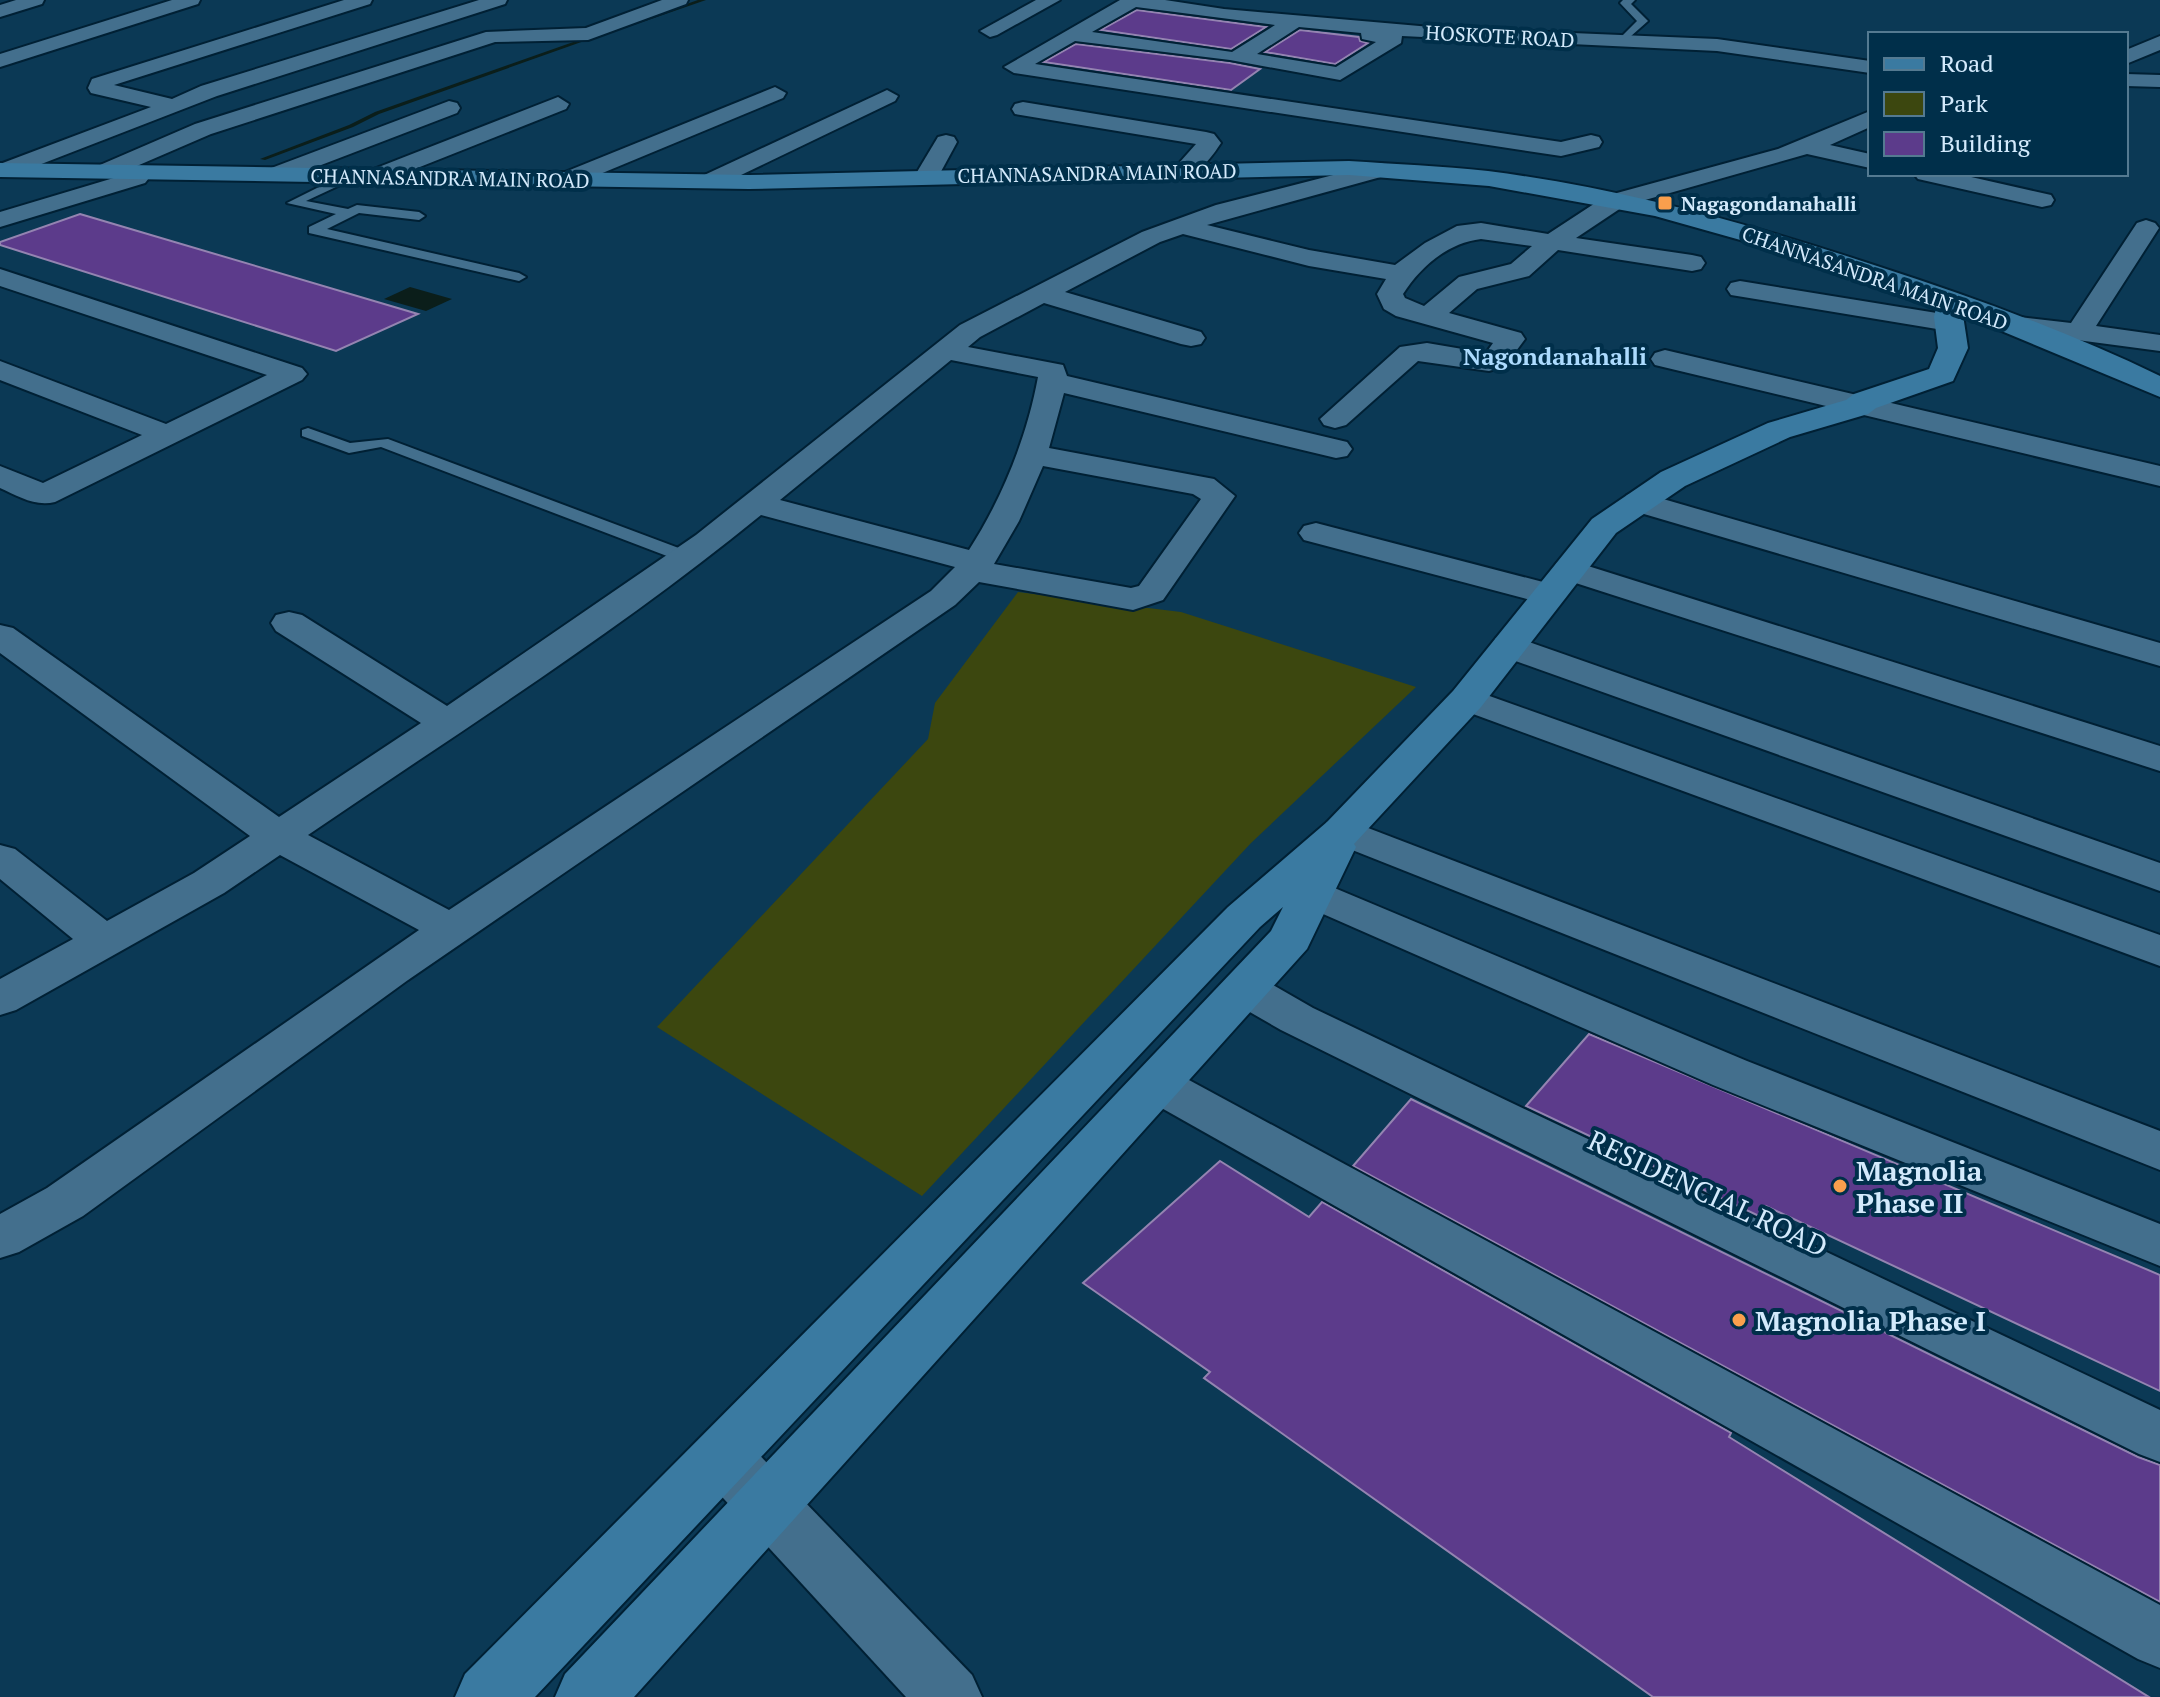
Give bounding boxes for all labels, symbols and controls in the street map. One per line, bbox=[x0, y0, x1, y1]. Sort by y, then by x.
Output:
street label: HOSKOTE ROAD bbox=[1425, 19, 1575, 53]
legend bbox=[1868, 32, 2128, 176]
text: Road bbox=[1940, 47, 1994, 79]
text: Park bbox=[1940, 87, 1989, 119]
text: Building bbox=[1940, 127, 2031, 159]
street label: CHANNASANDRA MAIN ROAD bbox=[957, 157, 1237, 189]
street label: CHANNASANDRA MAIN ROAD bbox=[310, 162, 590, 194]
place label: Nagagondanahalli bbox=[1681, 190, 1857, 217]
marker: Nagagondanahalli bbox=[1656, 194, 1674, 212]
street label: CHANNASANDRA MAIN ROAD bbox=[1739, 220, 2011, 336]
district label: Nagondanahalli bbox=[1463, 340, 1647, 372]
street label: RESIDENCIAL ROAD bbox=[1582, 1121, 1834, 1265]
place label: Magnolia Phase II bbox=[1856, 1152, 1983, 1221]
marker: Magnolia Phase II bbox=[1831, 1177, 1849, 1195]
place label: Magnolia Phase I bbox=[1755, 1302, 1986, 1339]
marker: Magnolia Phase I bbox=[1730, 1311, 1748, 1329]

